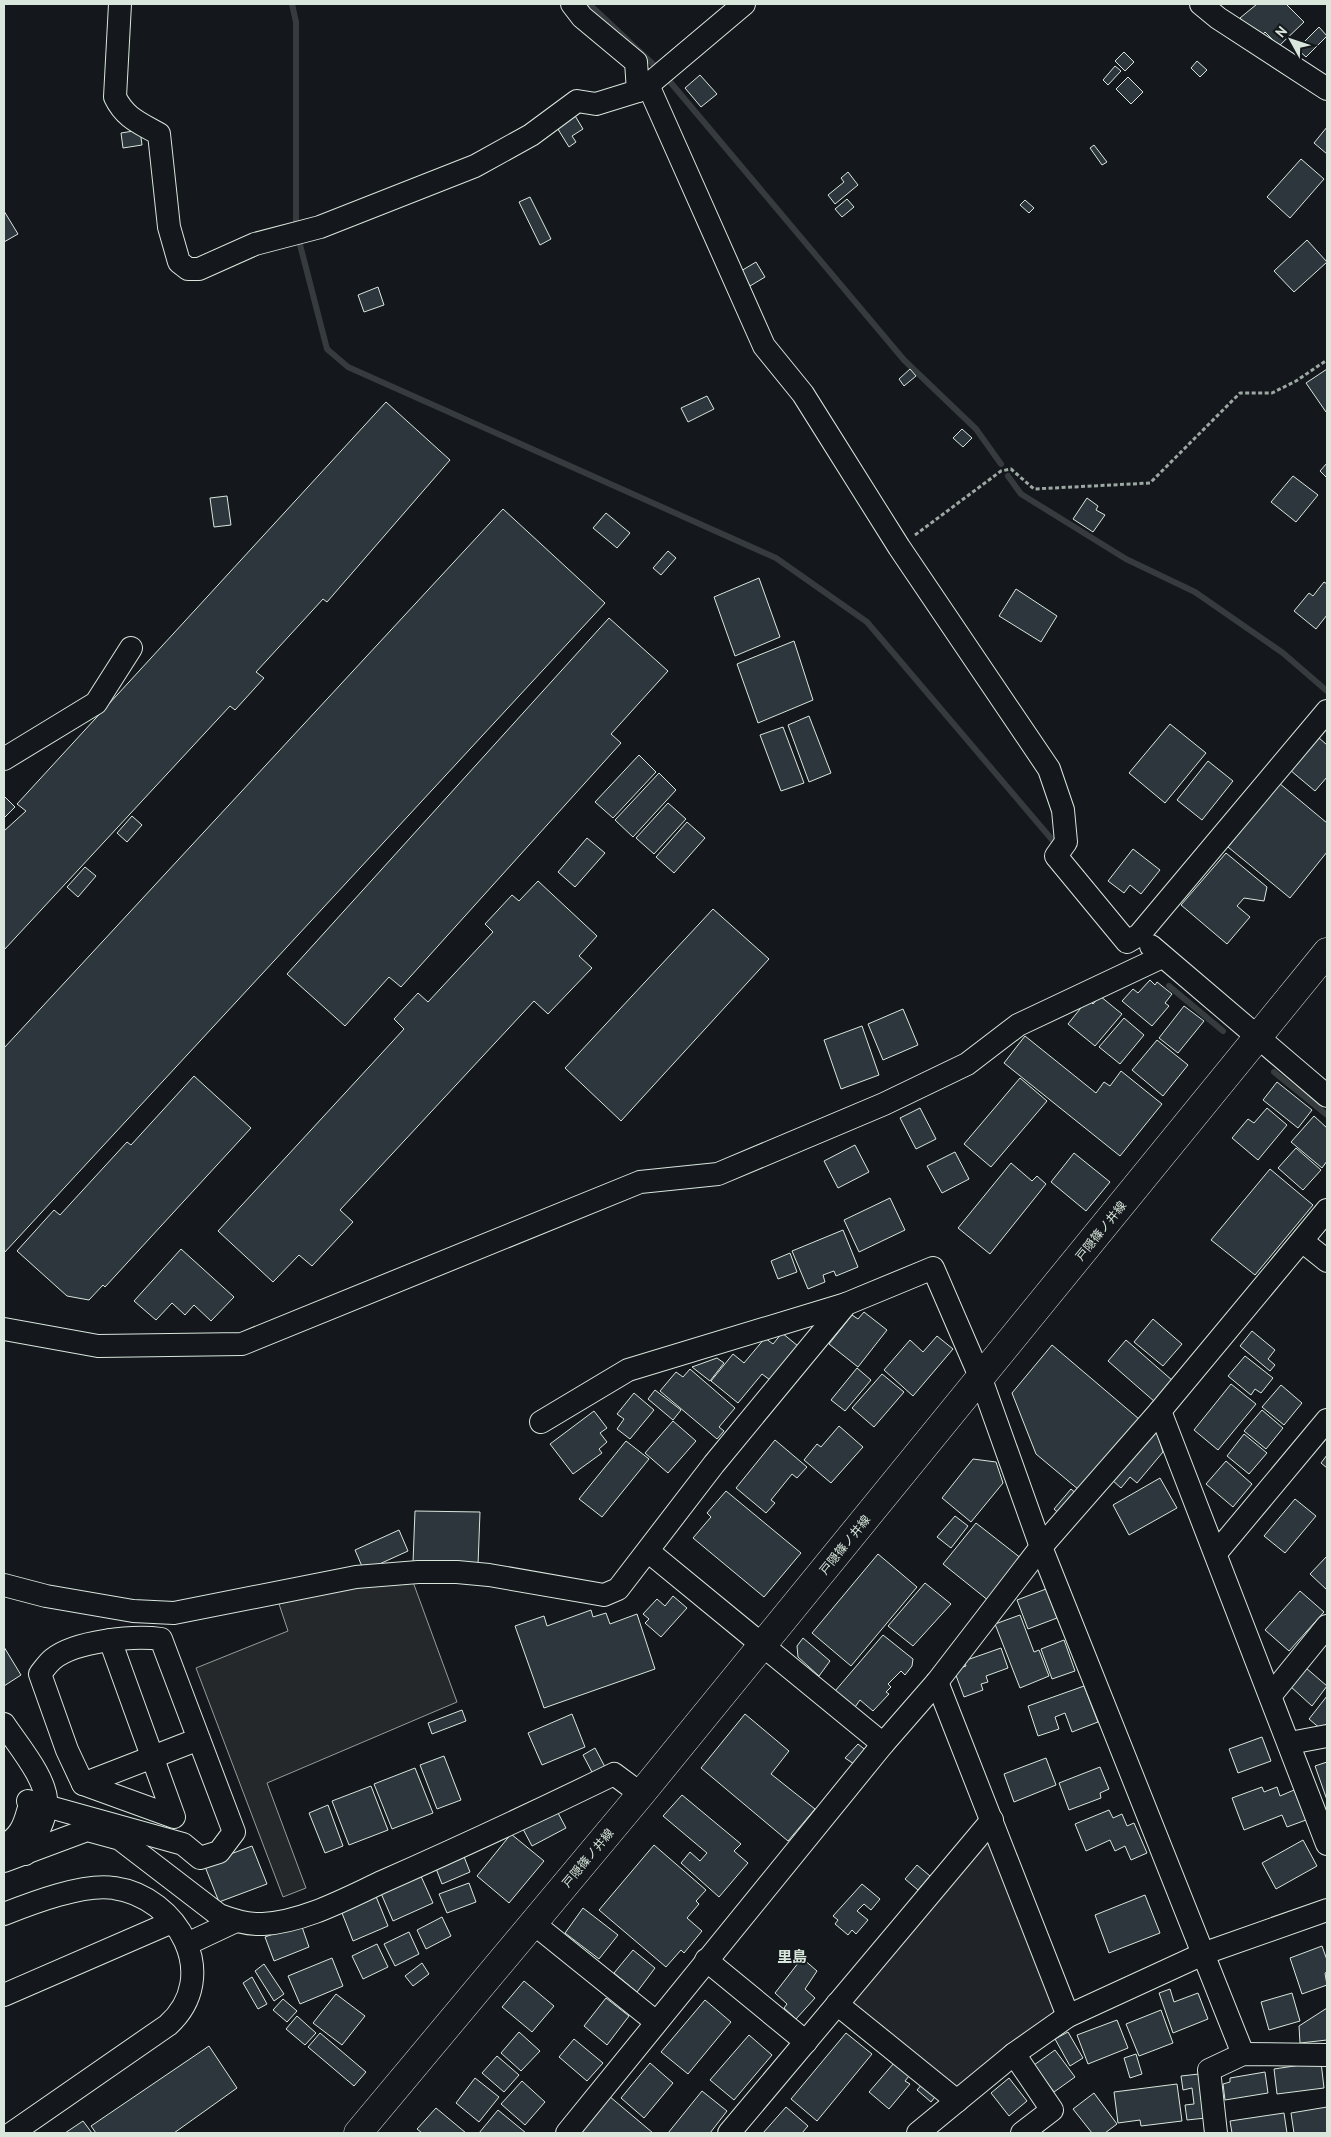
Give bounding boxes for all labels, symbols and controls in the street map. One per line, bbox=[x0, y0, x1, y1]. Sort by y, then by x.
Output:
north arrow bbox=[1266, 15, 1316, 65]
text: N bbox=[1271, 22, 1291, 41]
street label: 戸隠篠ノ井線 bbox=[1072, 1198, 1129, 1263]
street label: 戸隠篠ノ井線 bbox=[816, 1512, 873, 1577]
street label: 戸隠篠ノ井線 bbox=[559, 1825, 617, 1890]
district label: 里島 bbox=[777, 1947, 807, 1966]

